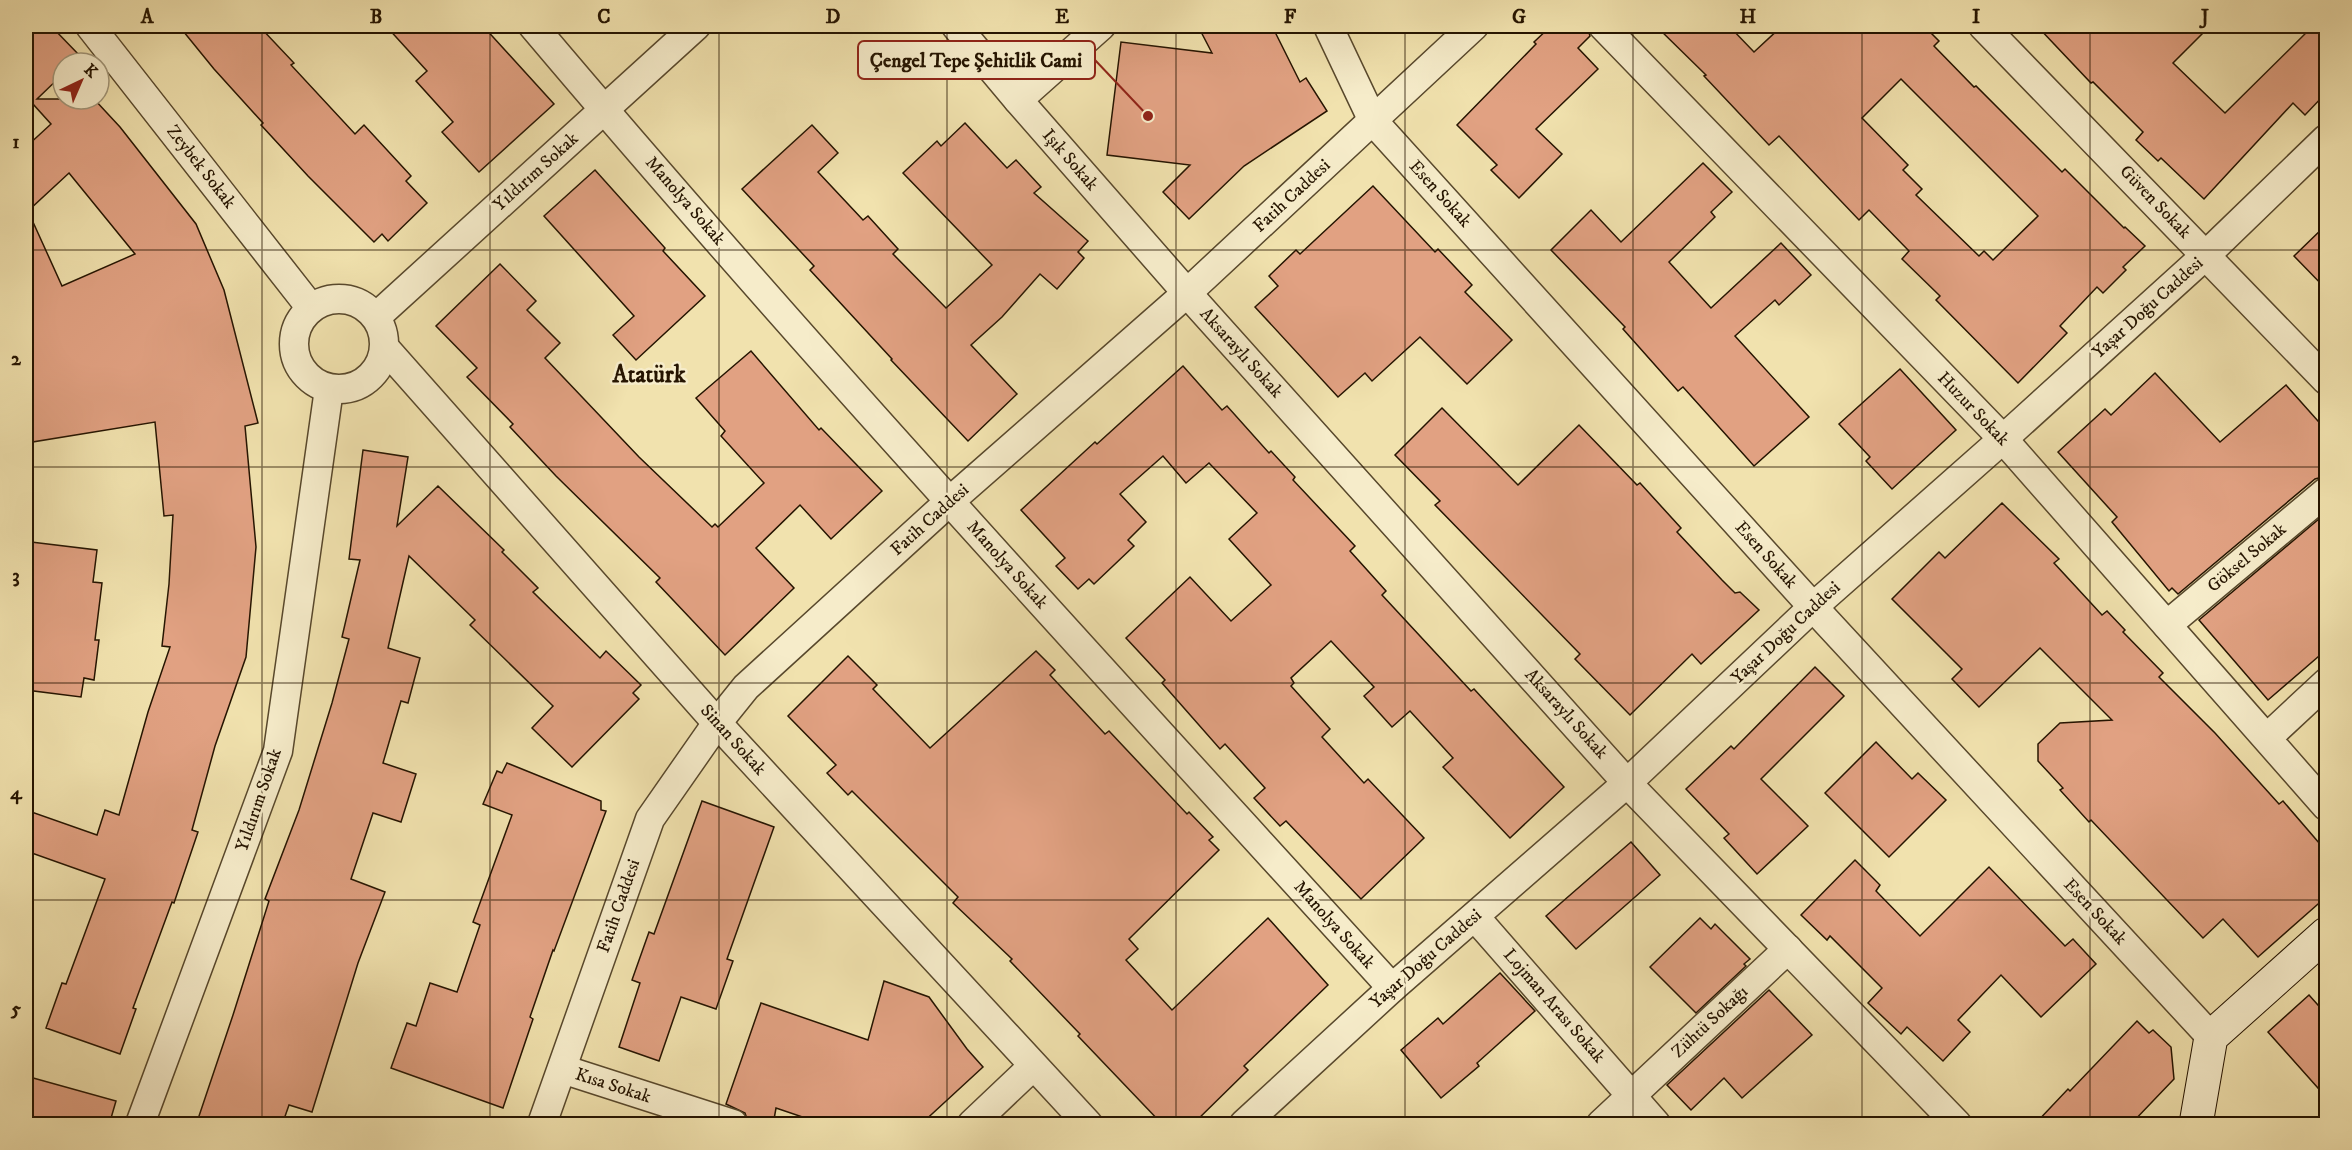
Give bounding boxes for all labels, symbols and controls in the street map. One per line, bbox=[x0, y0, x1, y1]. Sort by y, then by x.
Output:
text: A bbox=[140, 5, 155, 30]
text: B bbox=[370, 5, 382, 30]
text: C bbox=[597, 5, 611, 30]
text: D bbox=[826, 5, 841, 30]
text: E bbox=[1055, 5, 1069, 30]
text: F bbox=[1284, 5, 1297, 30]
text: G bbox=[1512, 5, 1526, 30]
text: H bbox=[1740, 5, 1757, 30]
text: I bbox=[1972, 5, 1980, 30]
text: J bbox=[2199, 5, 2209, 30]
callout: Çengel Tepe Şehitlik Cami bbox=[858, 41, 1095, 79]
text: Çengel Tepe Şehitlik Cami bbox=[870, 49, 1082, 74]
north arrow bbox=[51, 51, 111, 111]
text: K bbox=[80, 60, 102, 83]
street label: Zeybek Sokak bbox=[162, 121, 240, 213]
street label: Işık Sokak bbox=[1037, 125, 1103, 195]
street label: Yıldırım Sokak bbox=[489, 128, 583, 216]
text: 1 bbox=[12, 130, 20, 155]
street label: Manolya Sokak bbox=[640, 152, 730, 250]
street label: Fatih Caddesi bbox=[1249, 155, 1335, 237]
street label: Esen Sokak bbox=[1404, 156, 1476, 232]
street label: Güven Sokak bbox=[2115, 161, 2195, 243]
street label: Yaşar Doğu Caddesi bbox=[2088, 253, 2208, 363]
street label: Aksaraylı Sokak bbox=[1195, 303, 1287, 403]
text: 2 bbox=[11, 347, 22, 372]
district label: Atatürk bbox=[611, 360, 687, 390]
street label: Huzur Sokak bbox=[1932, 367, 2014, 451]
street label: Fatih Caddesi bbox=[886, 479, 974, 561]
street label: Manolya Sokak bbox=[962, 516, 1052, 614]
street label: Esen Sokak bbox=[1730, 517, 1802, 593]
street label: Göksel Sokak bbox=[2203, 518, 2291, 597]
text: 3 bbox=[12, 564, 20, 589]
street label: Yaşar Doğu Caddesi bbox=[1727, 577, 1845, 689]
street label: Aksaraylı Sokak bbox=[1520, 664, 1612, 764]
street label: Sinan Sokak bbox=[695, 700, 771, 780]
street label: Yıldırım Sokak bbox=[231, 746, 287, 854]
text: 4 bbox=[10, 781, 23, 806]
street label: Fatih Caddesi bbox=[593, 856, 645, 956]
street label: Esen Sokak bbox=[2059, 874, 2131, 950]
street label: Manolya Sokak bbox=[1289, 876, 1379, 974]
street label: Yaşar Doğu Caddesi bbox=[1365, 904, 1487, 1014]
street label: Lojman Arası Sokak bbox=[1498, 944, 1610, 1068]
street label: Zühtü Sokağı bbox=[1667, 981, 1753, 1063]
text: 5 bbox=[10, 997, 21, 1022]
street label: Kısa Sokak bbox=[572, 1063, 654, 1109]

